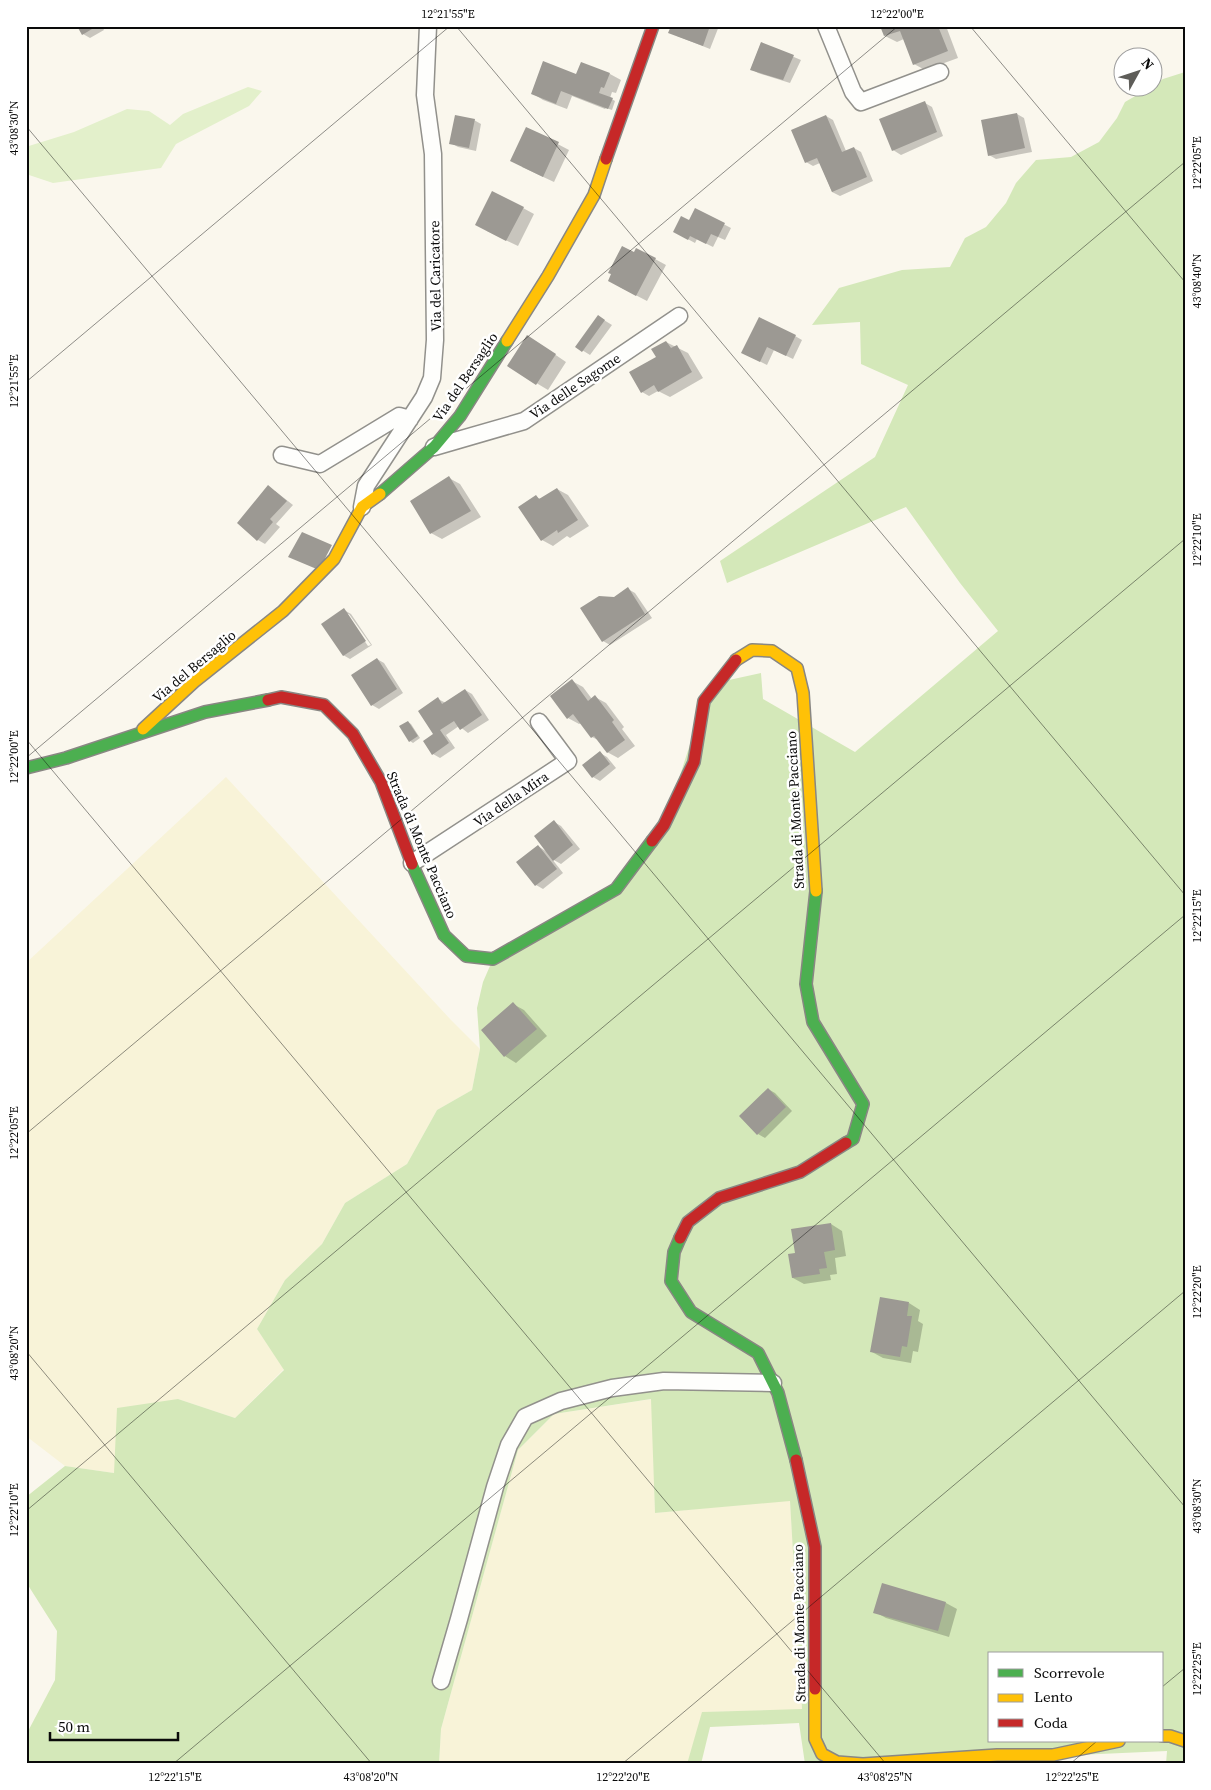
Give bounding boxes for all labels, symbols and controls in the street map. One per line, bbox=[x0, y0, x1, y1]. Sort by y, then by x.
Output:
text: 12°21'55"E bbox=[421, 6, 475, 22]
text: 12°22'00"E bbox=[870, 6, 924, 22]
north arrow bbox=[1114, 48, 1164, 98]
text: N bbox=[1137, 53, 1159, 74]
text: 43°08'30"N bbox=[6, 100, 22, 156]
text: 12°22'05"E bbox=[1189, 136, 1205, 190]
street label: Via del Caricatore bbox=[424, 220, 446, 332]
text: 43°08'40"N bbox=[1189, 253, 1205, 309]
street label: Via del Bersaglio bbox=[428, 328, 503, 426]
street label: Via delle Sagome bbox=[525, 348, 625, 424]
text: 12°21'55"E bbox=[6, 354, 22, 408]
text: 12°22'10"E bbox=[1189, 513, 1205, 567]
street label: Via del Bersaglio bbox=[148, 625, 240, 707]
text: 12°22'00"E bbox=[6, 730, 22, 784]
street label: Strada di Monte Pacciano bbox=[781, 730, 809, 889]
street label: Via della Mira bbox=[469, 766, 553, 832]
street label: Strada di Monte Pacciano bbox=[382, 768, 462, 922]
text: 12°22'15"E bbox=[1189, 889, 1205, 943]
text: 12°22'05"E bbox=[6, 1106, 22, 1160]
text: 12°22'20"E bbox=[1189, 1265, 1205, 1319]
text: 43°08'20"N bbox=[6, 1325, 22, 1381]
text: 43°08'30"N bbox=[1189, 1478, 1205, 1534]
text: 12°22'10"E bbox=[6, 1483, 22, 1537]
street label: Strada di Monte Pacciano bbox=[788, 1544, 810, 1702]
text: 12°22'25"E bbox=[1189, 1642, 1205, 1696]
legend bbox=[988, 1652, 1164, 1742]
text: Scorrevole bbox=[1034, 1662, 1105, 1683]
text: Lento bbox=[1034, 1686, 1073, 1707]
scale bar bbox=[50, 1710, 178, 1742]
text: Coda bbox=[1034, 1712, 1068, 1733]
text: 50 m bbox=[58, 1716, 90, 1737]
text: 12°22'15"E bbox=[148, 1769, 202, 1785]
text: 43°08'20"N bbox=[343, 1769, 399, 1785]
text: 12°22'20"E bbox=[596, 1769, 650, 1785]
text: 43°08'25"N bbox=[857, 1769, 913, 1785]
text: 12°22'25"E bbox=[1045, 1769, 1099, 1785]

